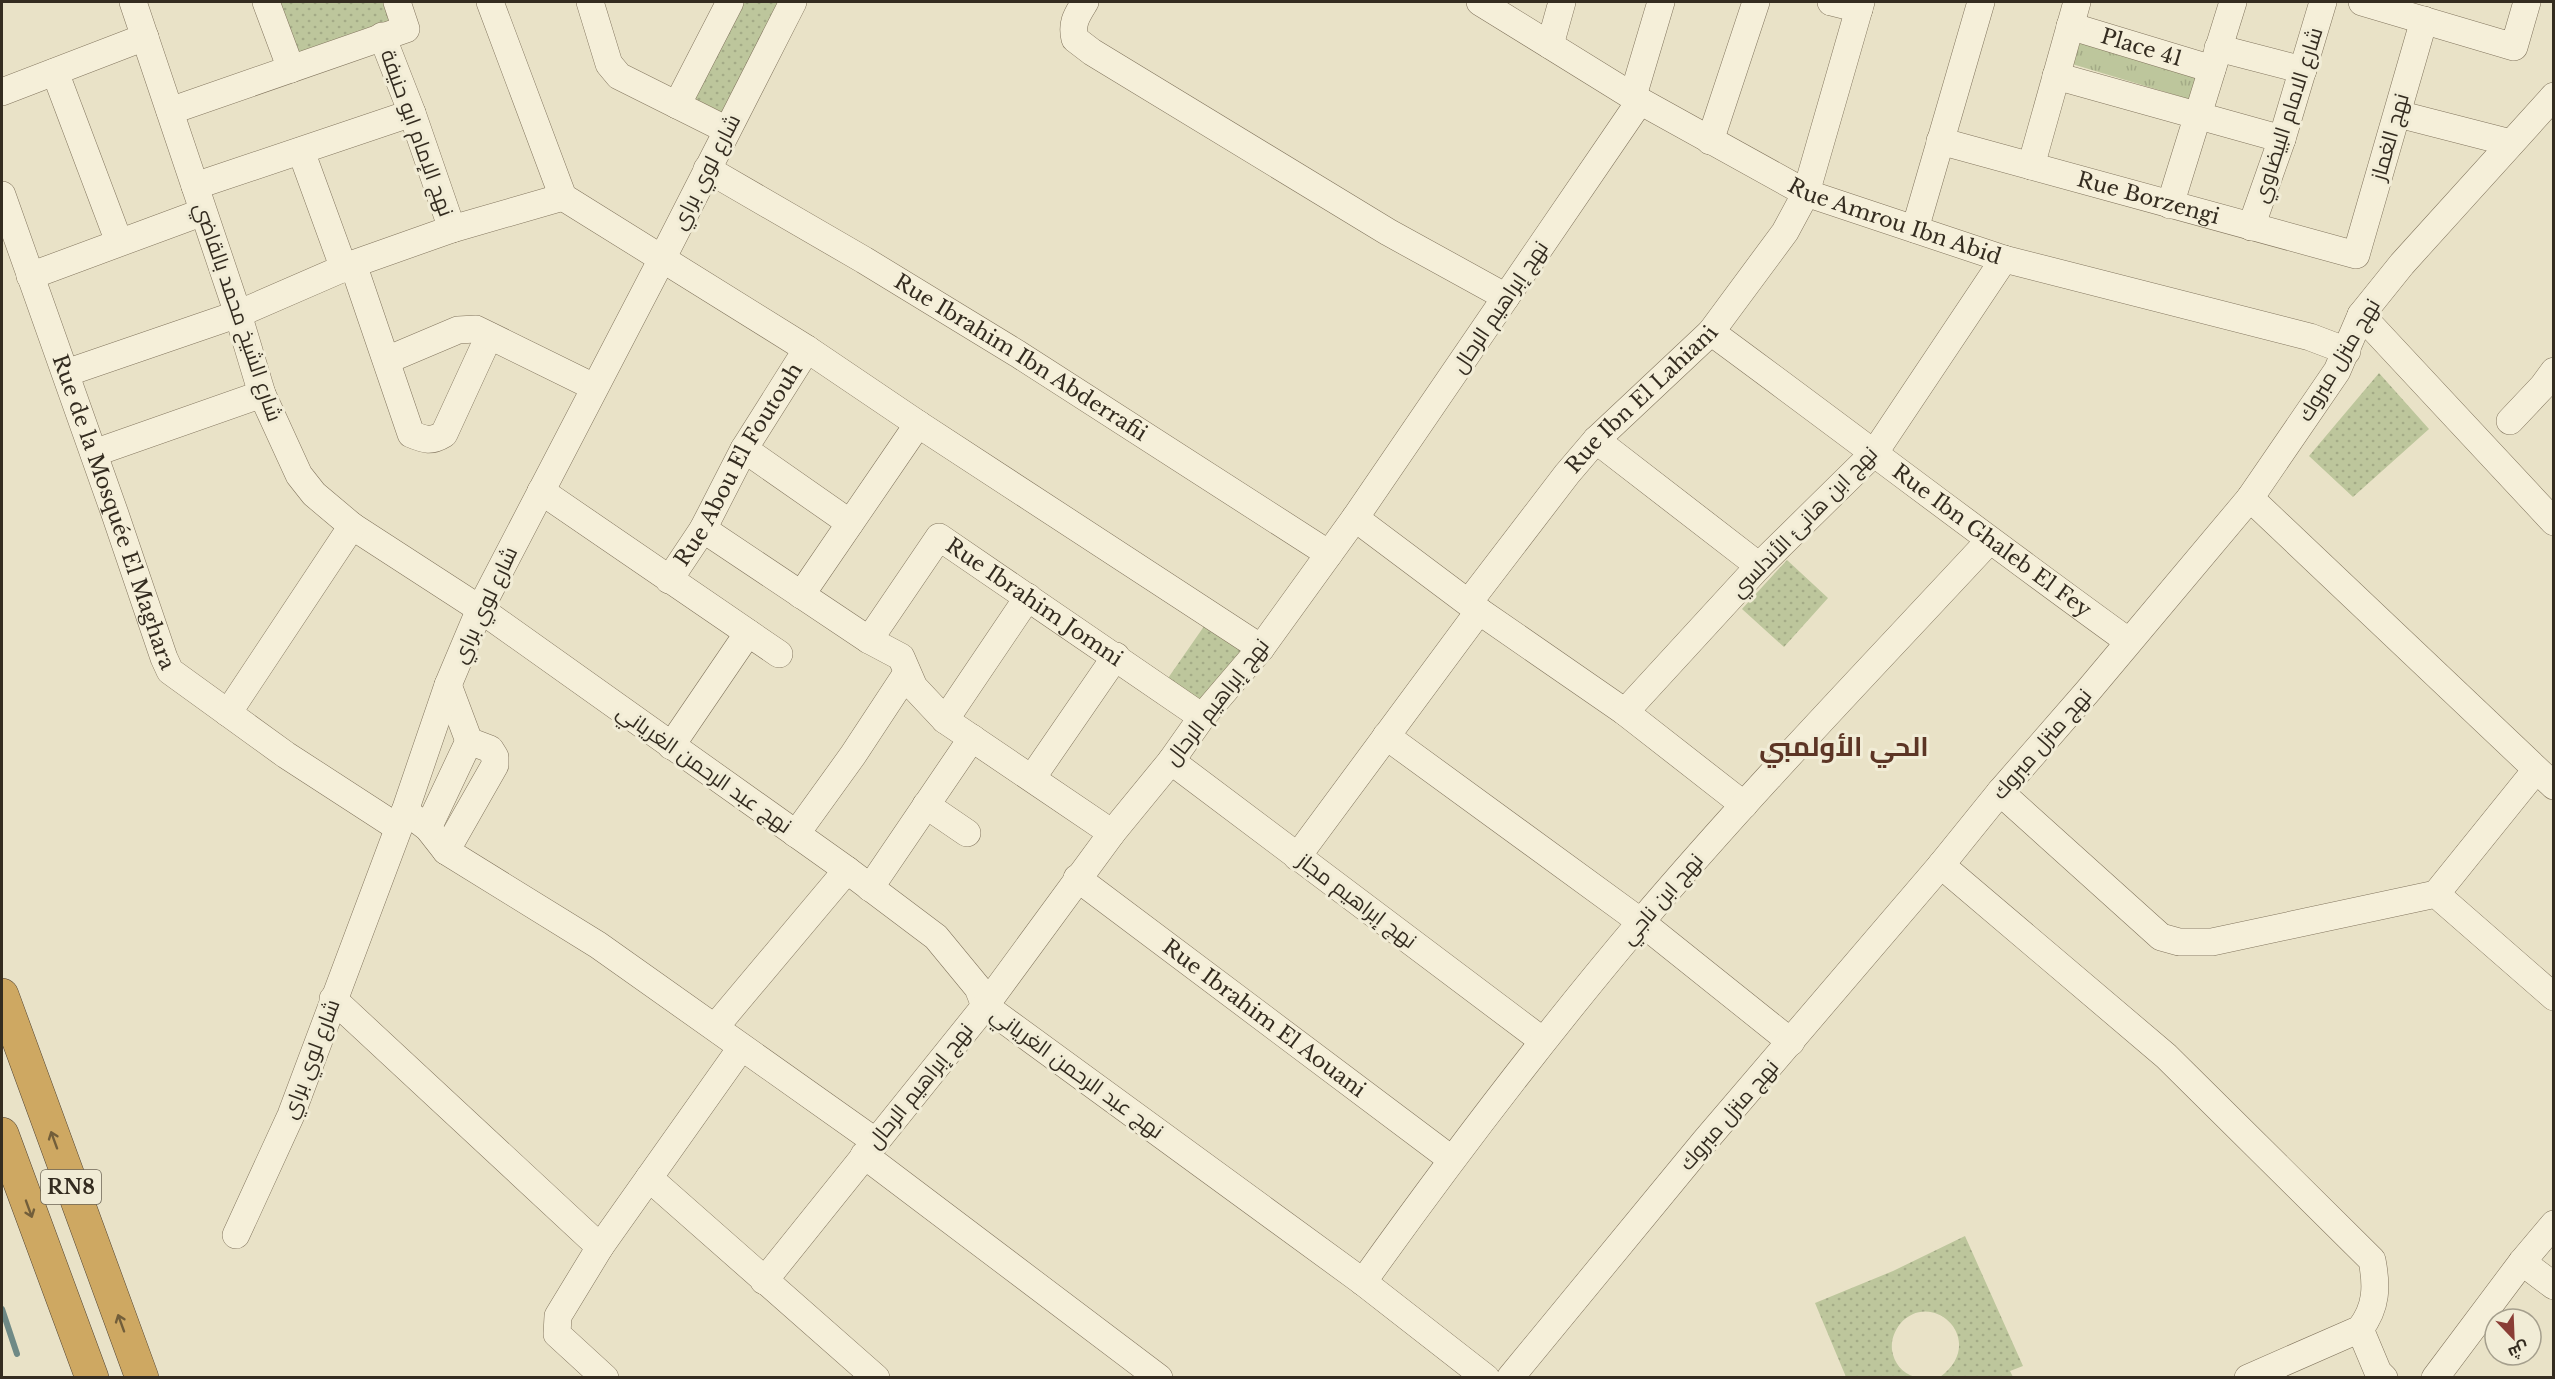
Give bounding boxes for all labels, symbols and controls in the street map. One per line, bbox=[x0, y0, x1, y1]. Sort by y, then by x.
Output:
street label: Place 41 bbox=[2098, 23, 2186, 72]
street label: شارع الامام البيضاوي bbox=[2247, 24, 2331, 207]
street label: نهج الإمام ابو حنيفة bbox=[374, 46, 459, 220]
street label: نهج الغماز bbox=[2365, 90, 2416, 185]
street label: شارع لوي براي bbox=[666, 110, 749, 235]
street label: Rue Borzengi bbox=[2074, 166, 2222, 230]
street label: Rue Amrou Ibn Abid bbox=[1783, 173, 2005, 270]
street label: شارع الشيخ محمد بالقاضي bbox=[186, 199, 288, 425]
street label: نهج إبراهيم الرحال bbox=[1446, 236, 1555, 379]
street label: Rue Ibrahim Ibn Abderrafii bbox=[889, 268, 1152, 447]
street label: نهج منزل مبروك bbox=[2292, 294, 2387, 427]
street label: Rue Ibn El Lahiani bbox=[1560, 321, 1724, 479]
street label: Rue de la Mosquée El Maghara bbox=[47, 351, 181, 674]
street label: Rue Abou El Foutouh bbox=[669, 358, 808, 571]
street label: نهج ابن هانئ الأندلسي bbox=[1725, 441, 1884, 604]
street label: Rue Ibn Ghaleb El Fey bbox=[1887, 459, 2097, 623]
street label: Rue Ibrahim Jomni bbox=[941, 533, 1128, 672]
street label: شارع لوي براي bbox=[447, 542, 526, 669]
street label: نهج إبراهيم الرحال bbox=[1159, 633, 1276, 771]
street label: نهج منزل مبروك bbox=[1987, 683, 2098, 805]
street label: نهج عبد الرحمن الغرياني bbox=[610, 699, 796, 842]
district label: الحي الأولمبي bbox=[1759, 730, 1929, 769]
street label: نهج إبراهيم مجاز bbox=[1291, 847, 1422, 955]
street label: نهج ابن ناجي bbox=[1615, 848, 1711, 952]
street label: Rue Ibrahim El Aouani bbox=[1157, 934, 1371, 1103]
street label: شارع لوي براي bbox=[276, 996, 348, 1123]
street label: نهج عبد الرحمن الغرياني bbox=[984, 1001, 1169, 1147]
street label: نهج إبراهيم الرحال bbox=[861, 1018, 979, 1155]
street label: نهج منزل مبروك bbox=[1674, 1054, 1785, 1176]
one-way arrow bbox=[47, 1131, 58, 1150]
road number: RN8 bbox=[41, 1170, 101, 1204]
one-way arrow bbox=[25, 1199, 36, 1217]
north arrow bbox=[2483, 1307, 2543, 1367]
one-way arrow bbox=[115, 1314, 126, 1333]
text: ش bbox=[2506, 1338, 2532, 1364]

